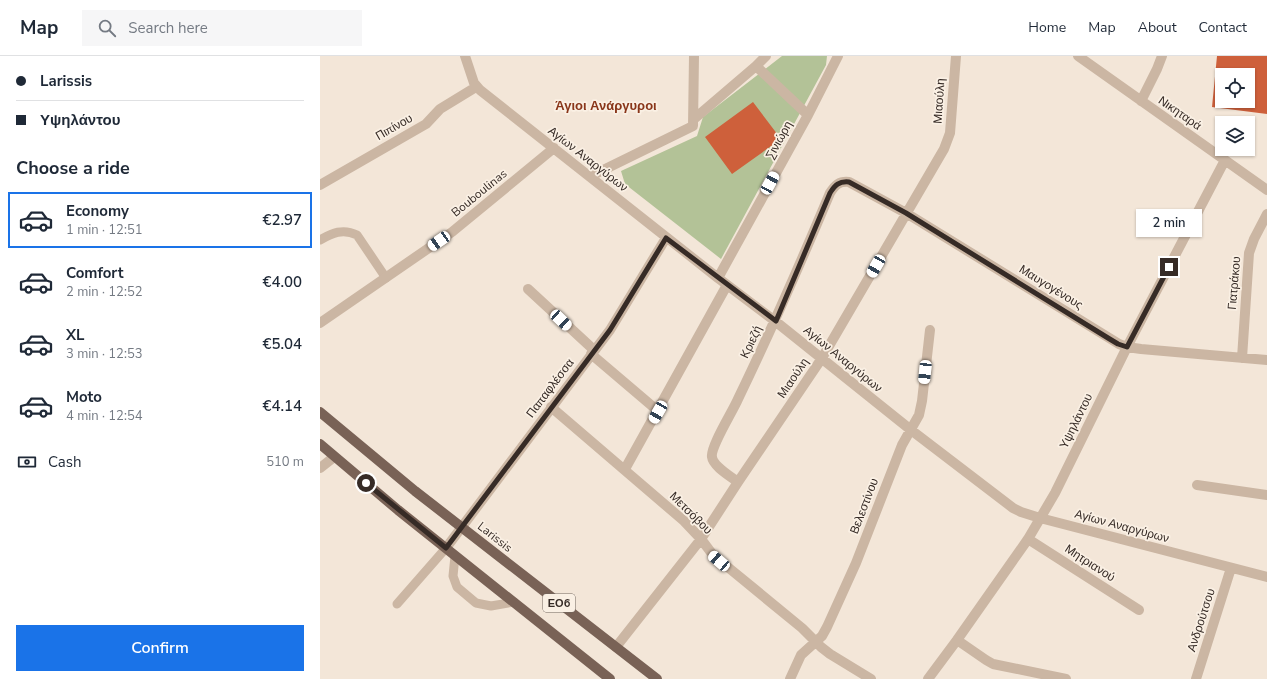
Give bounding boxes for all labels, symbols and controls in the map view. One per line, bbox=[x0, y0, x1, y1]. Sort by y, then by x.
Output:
search box bbox=[82, 10, 362, 46]
text: Map bbox=[20, 15, 58, 41]
icon: search bbox=[96, 17, 118, 39]
text: Search here bbox=[128, 18, 208, 38]
text: Home bbox=[1028, 18, 1066, 37]
text: Map bbox=[1088, 18, 1116, 37]
text: About bbox=[1138, 18, 1177, 37]
text: Contact bbox=[1199, 18, 1247, 37]
map controls bbox=[1215, 68, 1255, 156]
button: locate bbox=[1215, 68, 1255, 108]
text: Larissis bbox=[40, 71, 92, 91]
street label: Μιαούλη bbox=[929, 78, 949, 124]
street label: Νικηταρά bbox=[1155, 92, 1205, 134]
district label: Άγιοι Ανάργυροι bbox=[555, 97, 657, 115]
text: Υψηλάντου bbox=[40, 110, 120, 130]
street label: Πιπίνου bbox=[373, 110, 415, 144]
button: layers bbox=[1215, 116, 1255, 156]
street label: Σινιώρη bbox=[762, 118, 796, 162]
street label: Αγίων Αναργύρων bbox=[545, 123, 631, 195]
text: Choose a ride bbox=[16, 156, 130, 180]
street label: Bouboulinas bbox=[448, 165, 510, 220]
car bbox=[759, 170, 781, 196]
text: Economy bbox=[66, 201, 129, 221]
icon: car bbox=[18, 202, 54, 238]
callout: 2 min bbox=[1136, 209, 1202, 237]
text: €2.97 bbox=[262, 210, 302, 230]
text: 2 min bbox=[1152, 214, 1186, 232]
text: 1 min · 12:51 bbox=[66, 221, 142, 239]
car bbox=[426, 229, 452, 253]
car bbox=[865, 253, 887, 279]
street label: Γιατράκου bbox=[1224, 256, 1244, 310]
route end bbox=[1160, 258, 1178, 276]
street label: Μαυγογένους bbox=[1016, 261, 1086, 313]
text: Comfort bbox=[66, 263, 123, 283]
icon: car bbox=[18, 264, 54, 300]
text: €4.00 bbox=[262, 272, 302, 292]
text: 2 min · 12:52 bbox=[66, 283, 142, 301]
car bbox=[548, 307, 574, 333]
street label: Αγίων Αναργύρων bbox=[800, 322, 886, 396]
street label: Κριεζή bbox=[736, 323, 766, 361]
text: XL bbox=[66, 325, 85, 345]
icon: car bbox=[18, 326, 54, 362]
text: €5.04 bbox=[262, 334, 302, 354]
text: 3 min · 12:53 bbox=[66, 345, 142, 363]
street label: Παπαφλέσσα bbox=[522, 355, 578, 421]
street label: Μιαούλη bbox=[774, 355, 812, 401]
car bbox=[918, 359, 932, 385]
text: Moto bbox=[66, 387, 102, 407]
icon: car bbox=[18, 388, 54, 424]
street label: Υψηλάντου bbox=[1056, 391, 1096, 451]
text: €4.14 bbox=[262, 396, 302, 416]
car bbox=[647, 399, 669, 425]
text: 4 min · 12:54 bbox=[66, 407, 142, 425]
icon: cash bbox=[16, 451, 38, 473]
text: Cash bbox=[48, 452, 82, 472]
text: 510 m bbox=[266, 453, 304, 471]
route start bbox=[357, 474, 375, 492]
street label: Βελεστίνου bbox=[846, 476, 882, 536]
street label: Μετσόβου bbox=[666, 488, 716, 538]
street label: Αγίων Αναργύρων bbox=[1073, 506, 1171, 546]
street label: Larissis bbox=[474, 518, 516, 556]
street label: Μητριανού bbox=[1062, 541, 1118, 585]
car bbox=[706, 549, 732, 573]
street label: Ανδρούτσου bbox=[1183, 586, 1219, 654]
road number: ΕΟ6 bbox=[543, 594, 575, 612]
button: Confirm bbox=[16, 625, 304, 671]

